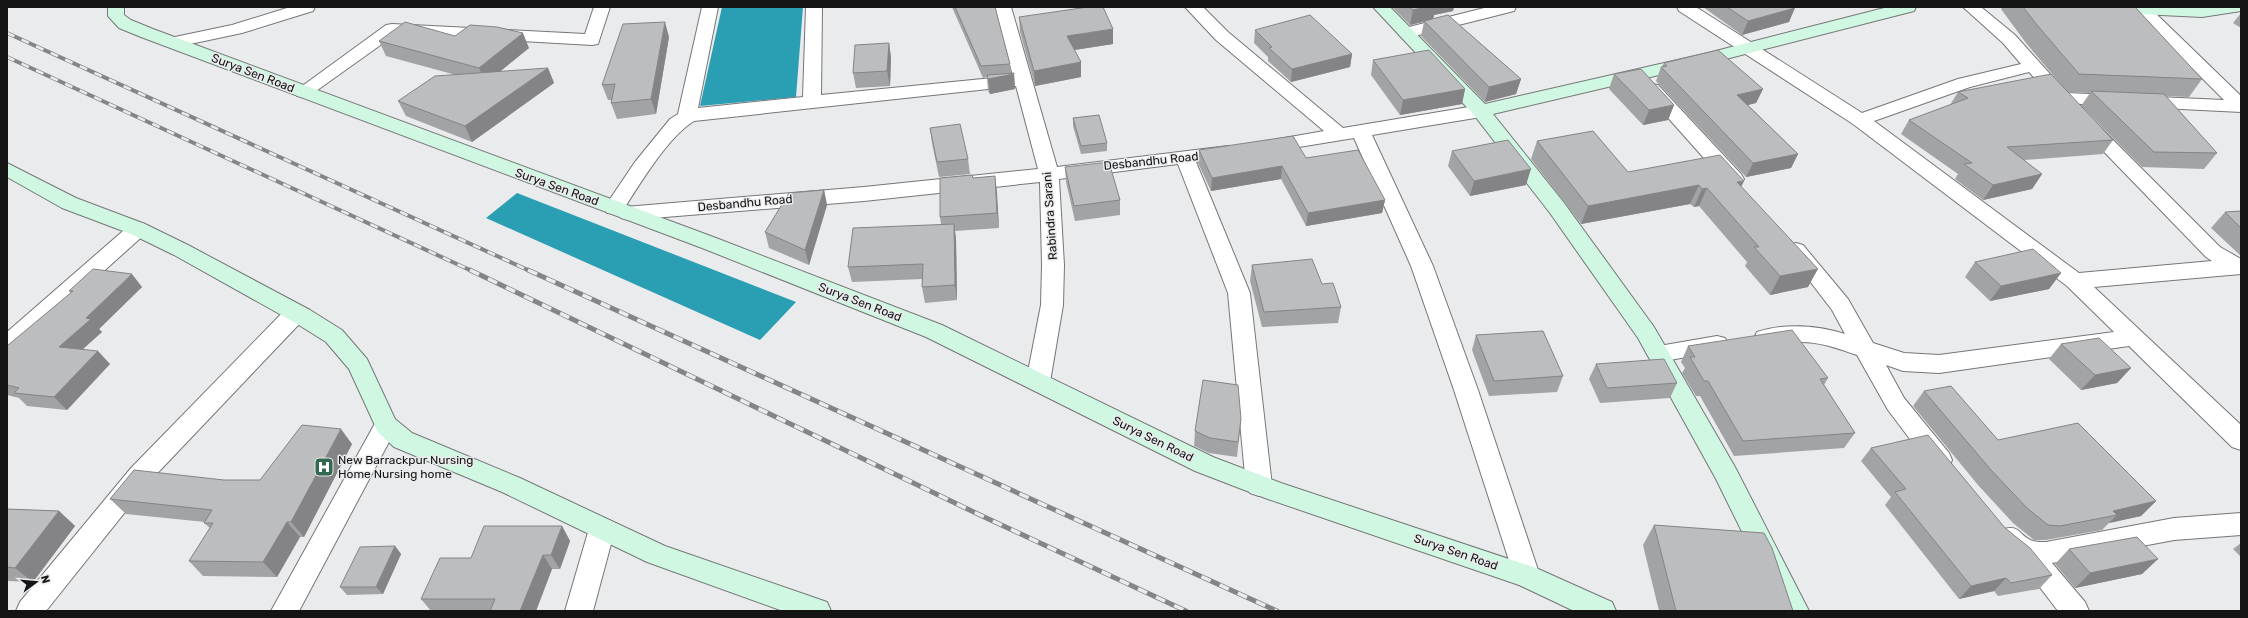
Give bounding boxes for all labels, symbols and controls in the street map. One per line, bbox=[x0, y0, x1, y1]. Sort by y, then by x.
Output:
street label: Surya Sen Road bbox=[209, 51, 297, 95]
street label: Desbandhu Road bbox=[1103, 149, 1199, 173]
street label: Surya Sen Road bbox=[513, 165, 601, 209]
street label: Rabindra Sarani bbox=[1040, 171, 1060, 261]
street label: Desbandhu Road bbox=[697, 192, 793, 214]
street label: Surya Sen Road bbox=[816, 280, 904, 324]
street label: Surya Sen Road bbox=[1110, 413, 1196, 465]
place label: New Barrackpur Nursing Home Nursing home bbox=[338, 453, 473, 481]
hospital icon: New Barrackpur Nursing Home Nursing home bbox=[313, 456, 335, 478]
street label: Surya Sen Road bbox=[1412, 531, 1500, 573]
north arrow bbox=[16, 562, 56, 602]
text: N bbox=[38, 574, 52, 585]

